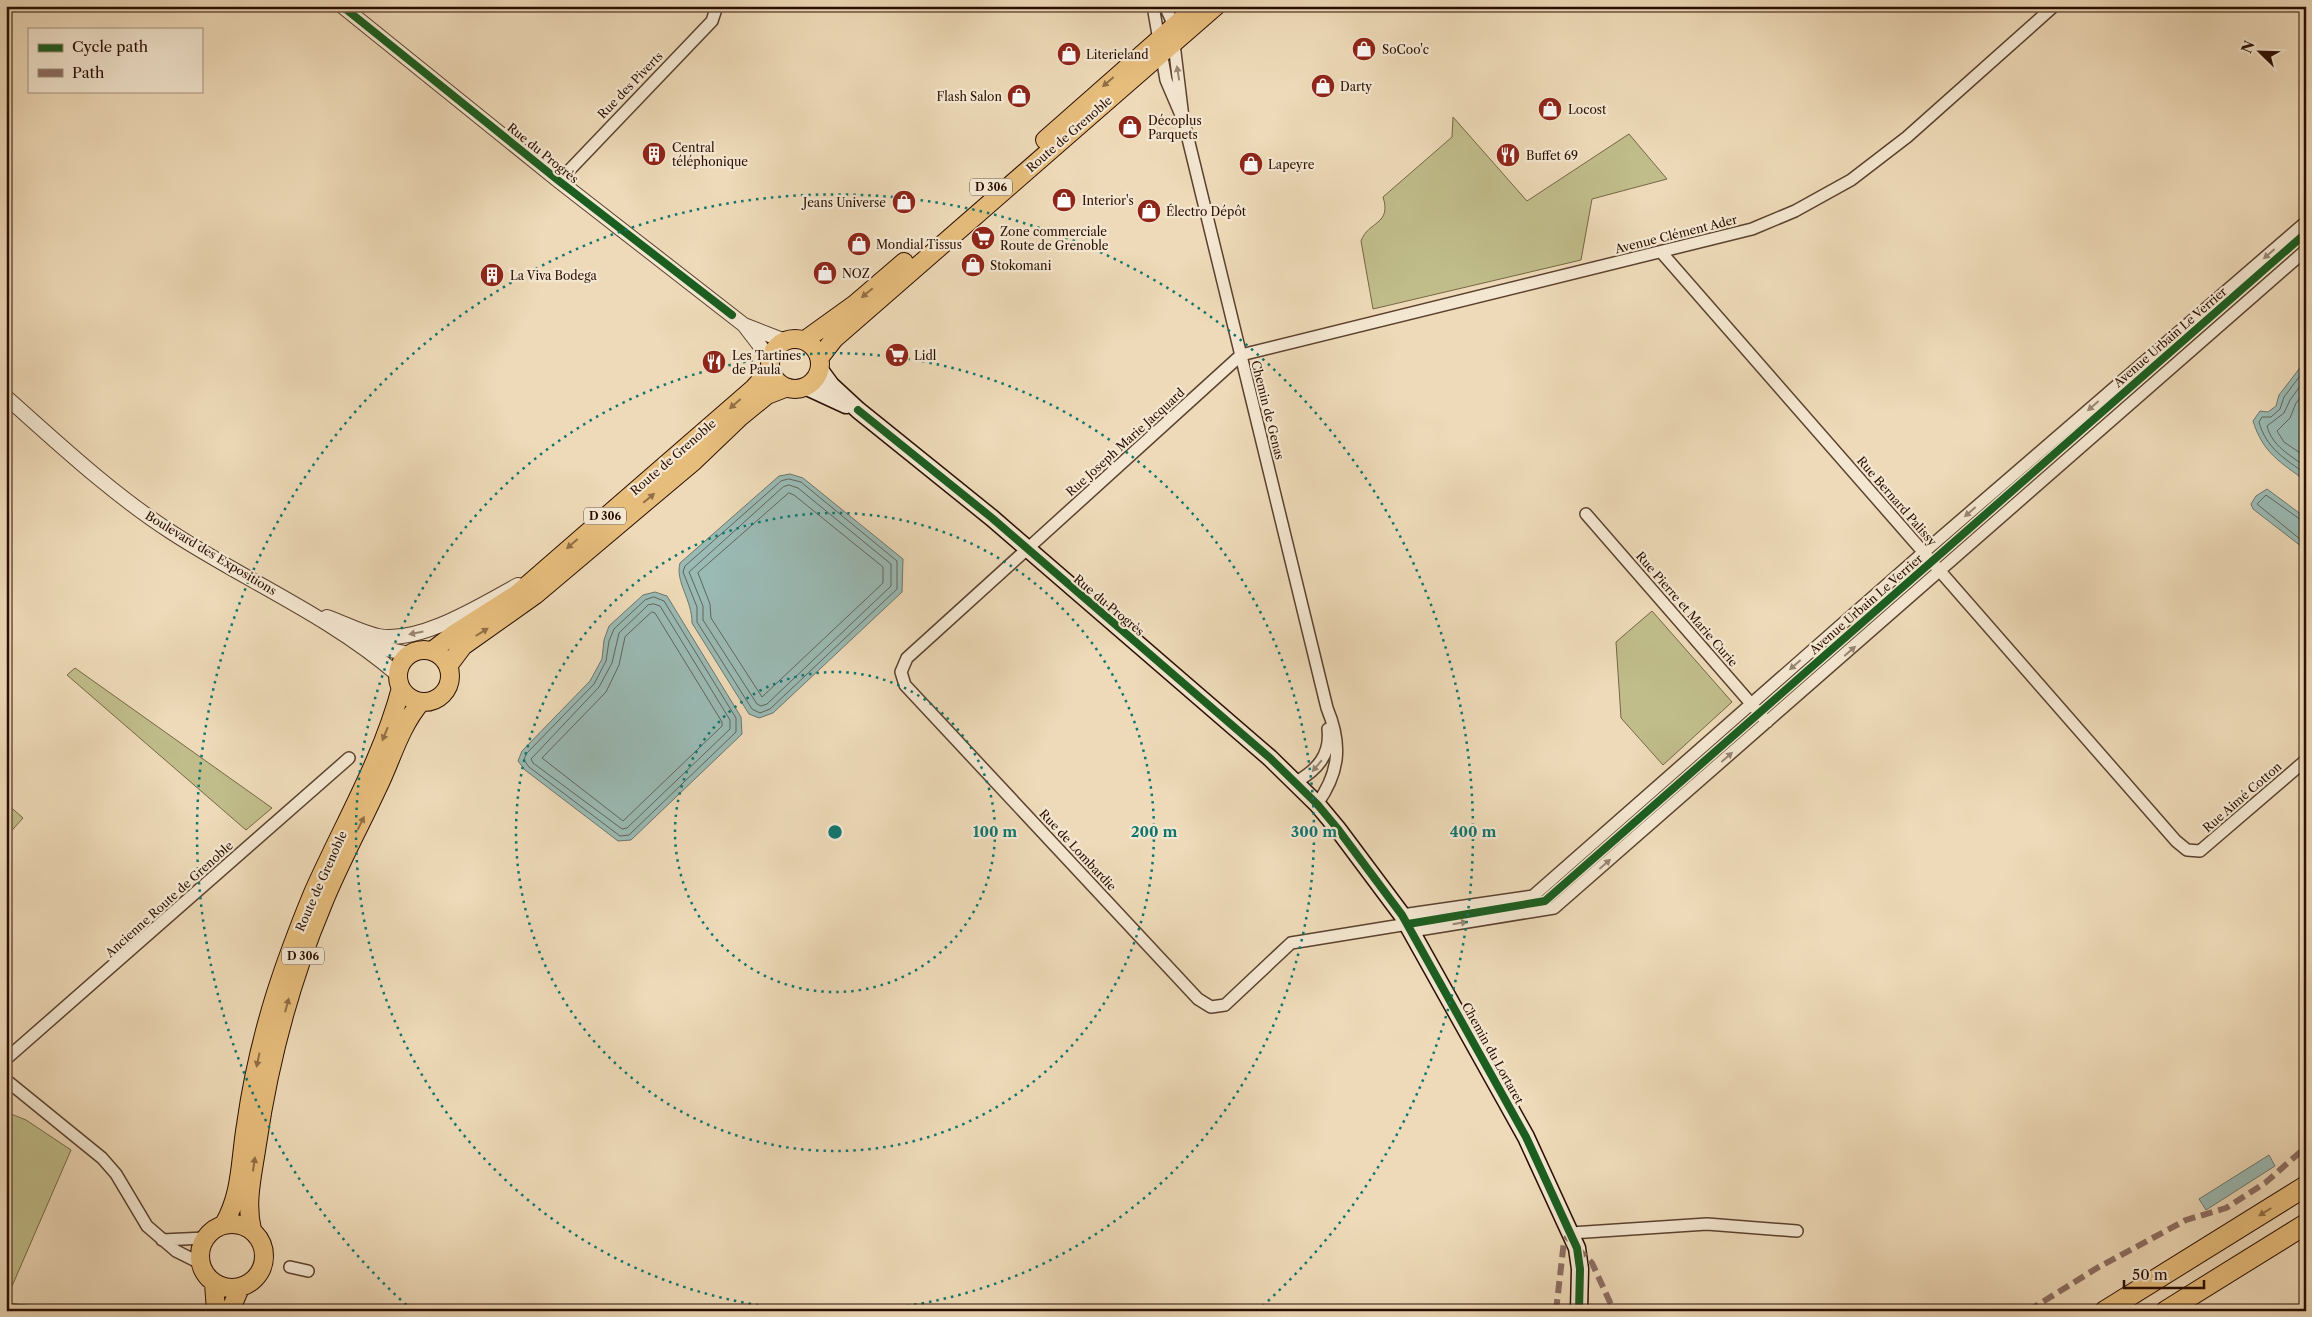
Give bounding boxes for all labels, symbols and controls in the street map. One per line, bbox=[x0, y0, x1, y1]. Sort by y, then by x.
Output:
legend bbox=[28, 28, 202, 92]
north arrow bbox=[2234, 28, 2284, 78]
shop icon: SoCoo'c bbox=[1351, 36, 1377, 62]
text: Cycle path bbox=[72, 37, 149, 56]
text: N bbox=[2237, 38, 2259, 56]
shop icon: Literieland bbox=[1056, 41, 1082, 67]
place label: SoCoo'c bbox=[1382, 42, 1429, 57]
place label: Literieland bbox=[1086, 47, 1149, 62]
street label: Rue des Piverts bbox=[594, 48, 666, 122]
text: Path bbox=[72, 63, 105, 82]
one-way arrow bbox=[1174, 65, 1182, 81]
shop icon: Darty bbox=[1310, 73, 1336, 99]
one-way arrow bbox=[1102, 77, 1115, 88]
place label: Darty bbox=[1340, 79, 1372, 94]
shop icon: Flash Salon bbox=[1006, 83, 1032, 109]
place label: Flash Salon bbox=[937, 89, 1002, 104]
street label: Route de Grenoble bbox=[1023, 93, 1115, 175]
shop icon: Locost bbox=[1537, 96, 1563, 122]
place label: Locost bbox=[1568, 102, 1607, 117]
place label: Décoplus Parquets bbox=[1148, 113, 1202, 142]
shop icon: Décoplus Parquets bbox=[1117, 114, 1143, 140]
street label: Rue du Progrès bbox=[504, 120, 582, 186]
place label: Central téléphonique bbox=[672, 140, 748, 169]
building icon: Central téléphonique bbox=[641, 141, 667, 167]
restaurant icon: Buffet 69 bbox=[1495, 142, 1521, 168]
place label: Buffet 69 bbox=[1526, 148, 1578, 163]
shop icon: Lapeyre bbox=[1238, 151, 1264, 177]
place label: Lapeyre bbox=[1268, 157, 1315, 172]
road number: D 306 bbox=[970, 178, 1012, 196]
shop icon: Interior's bbox=[1051, 187, 1077, 213]
shop icon: Jeans Universe bbox=[891, 189, 917, 215]
place label: Interior's bbox=[1082, 193, 1134, 208]
place label: Jeans Universe bbox=[801, 195, 886, 210]
shop icon: Électro Dépôt bbox=[1136, 198, 1162, 224]
place label: Électro Dépôt bbox=[1166, 203, 1247, 219]
street label: Avenue Clément Ader bbox=[1612, 212, 1739, 257]
place label: Zone commerciale Route de Grenoble bbox=[1000, 224, 1109, 253]
supermarket icon: Zone commerciale Route de Grenoble bbox=[970, 225, 996, 251]
shop icon: Mondial Tissus bbox=[846, 231, 872, 257]
place label: Mondial Tissus bbox=[876, 237, 962, 252]
one-way arrow bbox=[2263, 248, 2276, 259]
shop icon: Stokomani bbox=[960, 252, 986, 278]
place label: Stokomani bbox=[990, 258, 1052, 273]
shop icon: NOZ bbox=[812, 260, 838, 286]
building icon: La Viva Bodega bbox=[479, 262, 505, 288]
place label: NOZ bbox=[842, 266, 870, 281]
place label: La Viva Bodega bbox=[510, 268, 598, 283]
street label: Avenue Urbain Le Verrier bbox=[2110, 284, 2230, 391]
one-way arrow bbox=[861, 288, 874, 299]
supermarket icon: Lidl bbox=[884, 342, 910, 368]
place label: Les Tartines de Paula bbox=[732, 348, 801, 377]
place label: Lidl bbox=[914, 348, 937, 363]
restaurant icon: Les Tartines de Paula bbox=[701, 349, 727, 375]
street label: Chemin de Genas bbox=[1248, 359, 1288, 461]
street label: Rue Joseph Marie Jacquard bbox=[1063, 384, 1188, 499]
one-way arrow bbox=[729, 398, 742, 409]
one-way arrow bbox=[2088, 400, 2100, 412]
street label: Route de Grenoble bbox=[627, 416, 719, 498]
street label: Rue Bernard Palissy bbox=[1854, 453, 1940, 549]
one-way arrow bbox=[643, 492, 656, 503]
one-way arrow bbox=[1965, 506, 1977, 518]
street label: Boulevard des Expositions bbox=[143, 508, 279, 598]
road number: D 306 bbox=[584, 508, 626, 524]
one-way arrow bbox=[567, 538, 579, 550]
street label: Rue Pierre et Marie Curie bbox=[1633, 548, 1741, 670]
street label: Avenue Urbain Le Verrier bbox=[1806, 551, 1926, 658]
street label: Rue du Progrès bbox=[1071, 571, 1147, 639]
one-way arrow bbox=[475, 627, 488, 636]
one-way arrow bbox=[408, 629, 424, 637]
one-way arrow bbox=[1843, 645, 1856, 656]
one-way arrow bbox=[1789, 660, 1802, 671]
one-way arrow bbox=[381, 727, 389, 742]
one-way arrow bbox=[1721, 751, 1733, 763]
street label: Rue Aimé Cotton bbox=[2200, 758, 2285, 835]
one-way arrow bbox=[1312, 759, 1323, 772]
street label: Rue de Lombardie bbox=[1036, 806, 1120, 894]
one-way arrow bbox=[357, 816, 365, 830]
text: 100 m bbox=[973, 822, 1017, 841]
text: 200 m bbox=[1131, 822, 1177, 841]
text: 300 m bbox=[1291, 822, 1337, 841]
text: 400 m bbox=[1450, 822, 1496, 841]
centre of rings bbox=[826, 823, 844, 841]
street label: Route de Grenoble bbox=[292, 828, 350, 934]
street label: Ancienne Route de Grenoble bbox=[101, 838, 236, 961]
one-way arrow bbox=[1599, 859, 1611, 870]
one-way arrow bbox=[1452, 919, 1468, 927]
road number: D 306 bbox=[282, 948, 324, 964]
one-way arrow bbox=[283, 998, 291, 1013]
street label: Chemin du Lortaret bbox=[1459, 1000, 1527, 1107]
one-way arrow bbox=[254, 1053, 262, 1068]
one-way arrow bbox=[251, 1156, 259, 1172]
one-way arrow bbox=[2258, 1207, 2271, 1217]
scale bar bbox=[2124, 1257, 2204, 1289]
text: 50 m bbox=[2132, 1265, 2168, 1284]

